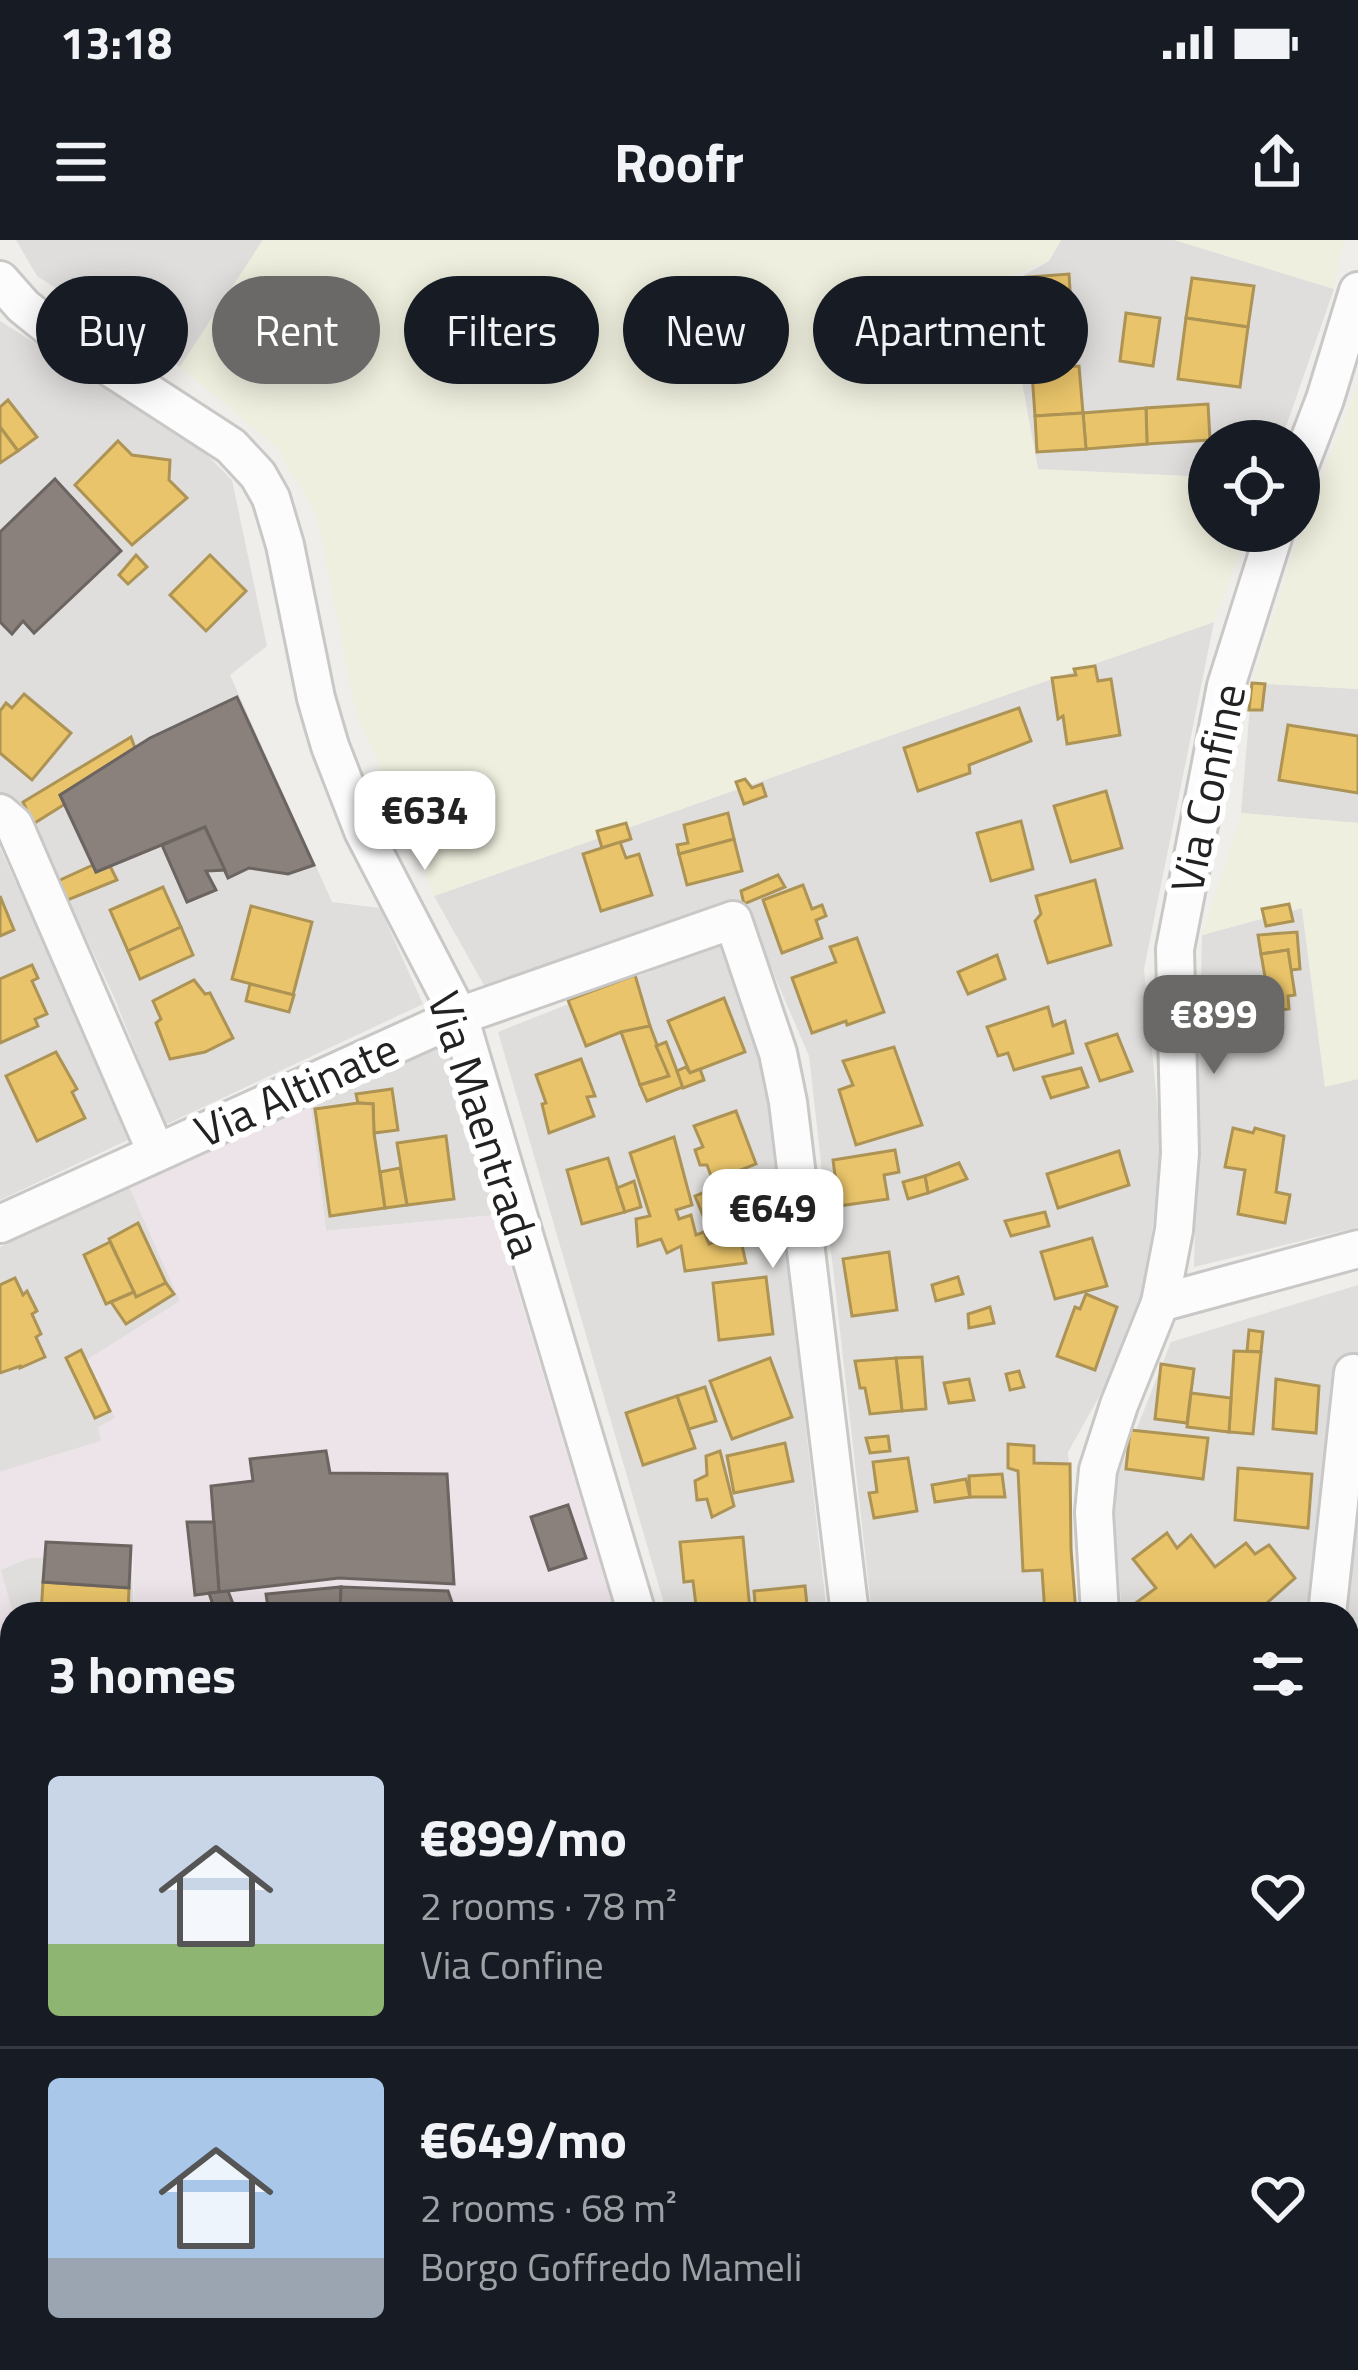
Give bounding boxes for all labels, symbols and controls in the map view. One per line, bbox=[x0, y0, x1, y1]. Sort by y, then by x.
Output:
text: 13:18 bbox=[60, 8, 172, 76]
text: Roofr bbox=[614, 121, 744, 203]
icon: menu bbox=[48, 129, 114, 195]
icon: share bbox=[1244, 129, 1310, 195]
chip: Buy bbox=[36, 276, 188, 384]
chip: Rent bbox=[212, 276, 380, 384]
chip: Filters bbox=[404, 276, 599, 384]
chip: New bbox=[623, 276, 789, 384]
chip: Apartment bbox=[813, 276, 1088, 384]
map controls bbox=[1188, 420, 1320, 552]
button: locate bbox=[1188, 420, 1320, 552]
street label: Via Confine bbox=[1152, 677, 1262, 899]
pin: €634 bbox=[354, 771, 496, 873]
text: €634 bbox=[381, 780, 469, 839]
pin: €899 bbox=[1143, 975, 1285, 1077]
street label: Via Maentrada bbox=[411, 982, 561, 1266]
text: €899 bbox=[1170, 984, 1258, 1043]
street label: Via Altinate bbox=[183, 1014, 409, 1164]
pin: €649 bbox=[702, 1169, 844, 1271]
text: €649 bbox=[729, 1178, 817, 1237]
text: 3 homes bbox=[48, 1635, 236, 1713]
icon: filters bbox=[1245, 1641, 1311, 1707]
text: €899/mo bbox=[420, 1798, 627, 1876]
icon: home bbox=[144, 1824, 288, 1968]
icon: heart bbox=[1245, 1863, 1311, 1929]
text: 2 rooms · 78 m² bbox=[420, 1876, 677, 1935]
text: Via Confine bbox=[420, 1935, 604, 1994]
text: €649/mo bbox=[420, 2100, 627, 2178]
icon: home bbox=[144, 2126, 288, 2270]
icon: heart bbox=[1245, 2165, 1311, 2231]
text: 2 rooms · 68 m² bbox=[420, 2178, 677, 2237]
text: Borgo Goffredo Mameli bbox=[420, 2237, 802, 2296]

